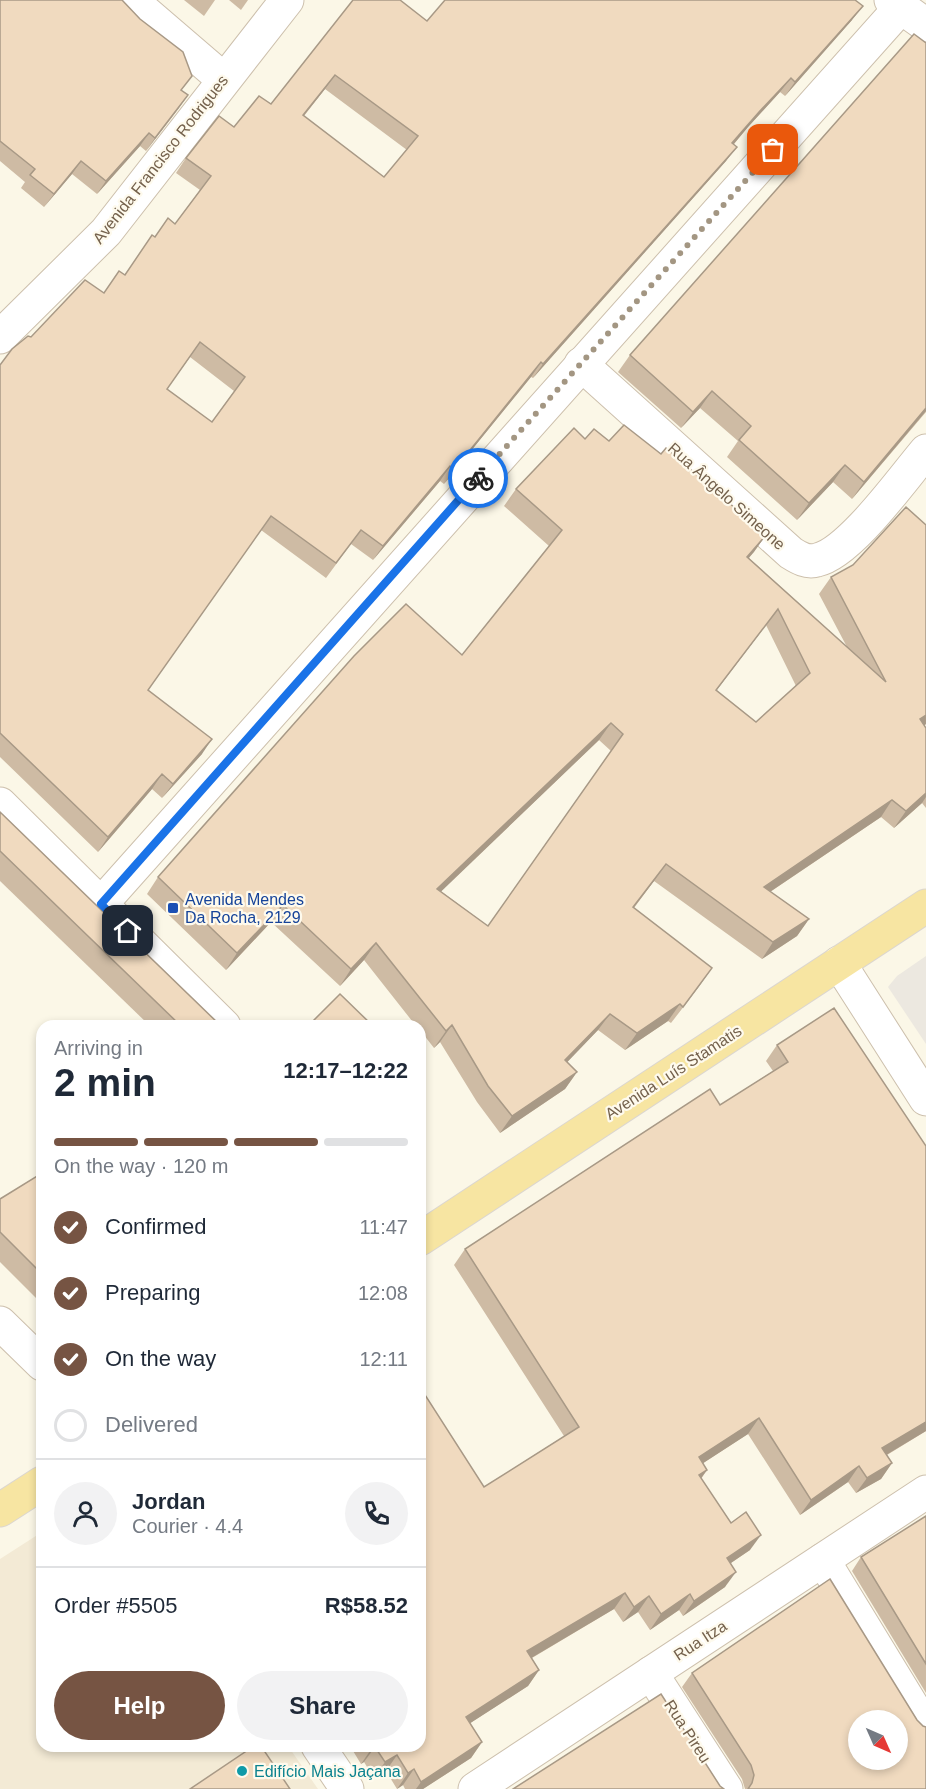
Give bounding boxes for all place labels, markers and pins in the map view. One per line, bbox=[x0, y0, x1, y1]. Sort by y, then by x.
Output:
pin bbox=[747, 124, 798, 175]
place label: Avenida Mendes Da Rocha, 2129 bbox=[185, 891, 304, 926]
marker: Avenida Mendes Da Rocha, 2129 bbox=[166, 901, 180, 915]
pin bbox=[102, 905, 153, 956]
place label: Edifício Mais Jaçana bbox=[254, 1763, 401, 1780]
marker: Edifício Mais Jaçana bbox=[235, 1764, 249, 1778]

